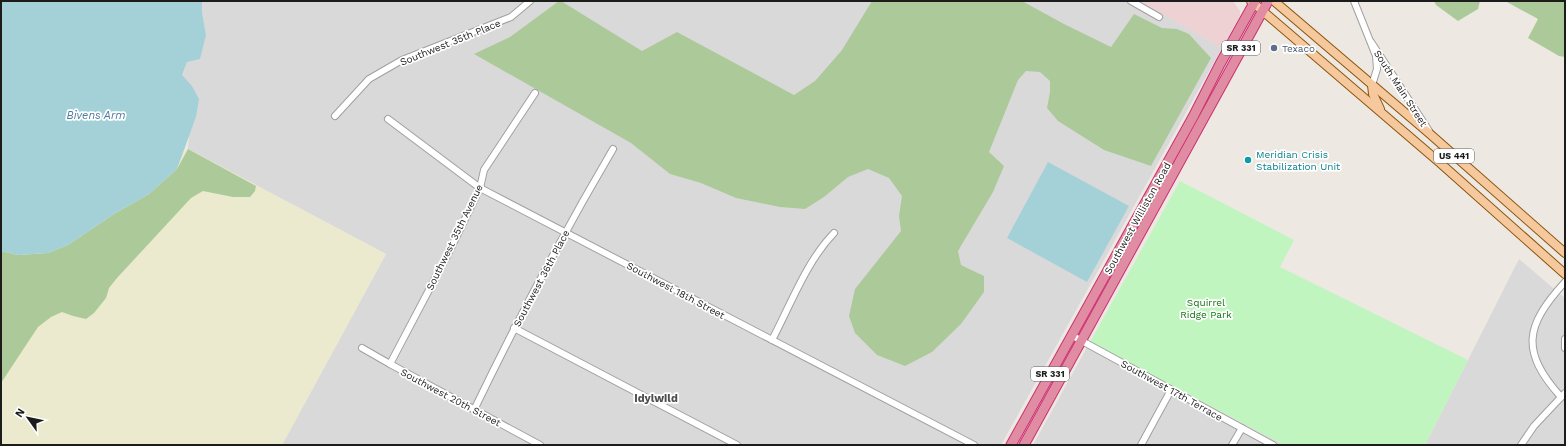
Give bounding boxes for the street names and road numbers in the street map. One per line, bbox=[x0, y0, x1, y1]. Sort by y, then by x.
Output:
street label: Southwest 35th Place bbox=[398, 17, 502, 68]
road number: SR 331 bbox=[1222, 41, 1260, 55]
street label: South Main Street bbox=[1372, 48, 1430, 129]
road number: US 441 bbox=[1434, 149, 1474, 163]
street label: Southwest Williston Road bbox=[1102, 160, 1173, 276]
street label: Southwest 35th Avenue bbox=[424, 182, 485, 292]
street label: Southwest 36th Place bbox=[511, 228, 572, 328]
street label: Southwest 18th Street bbox=[625, 260, 727, 321]
street label: Southwest 17th Terrace bbox=[1119, 358, 1225, 423]
street label: Southwest 20th Street bbox=[399, 366, 503, 429]
road number: SR 331 bbox=[1031, 367, 1069, 381]

